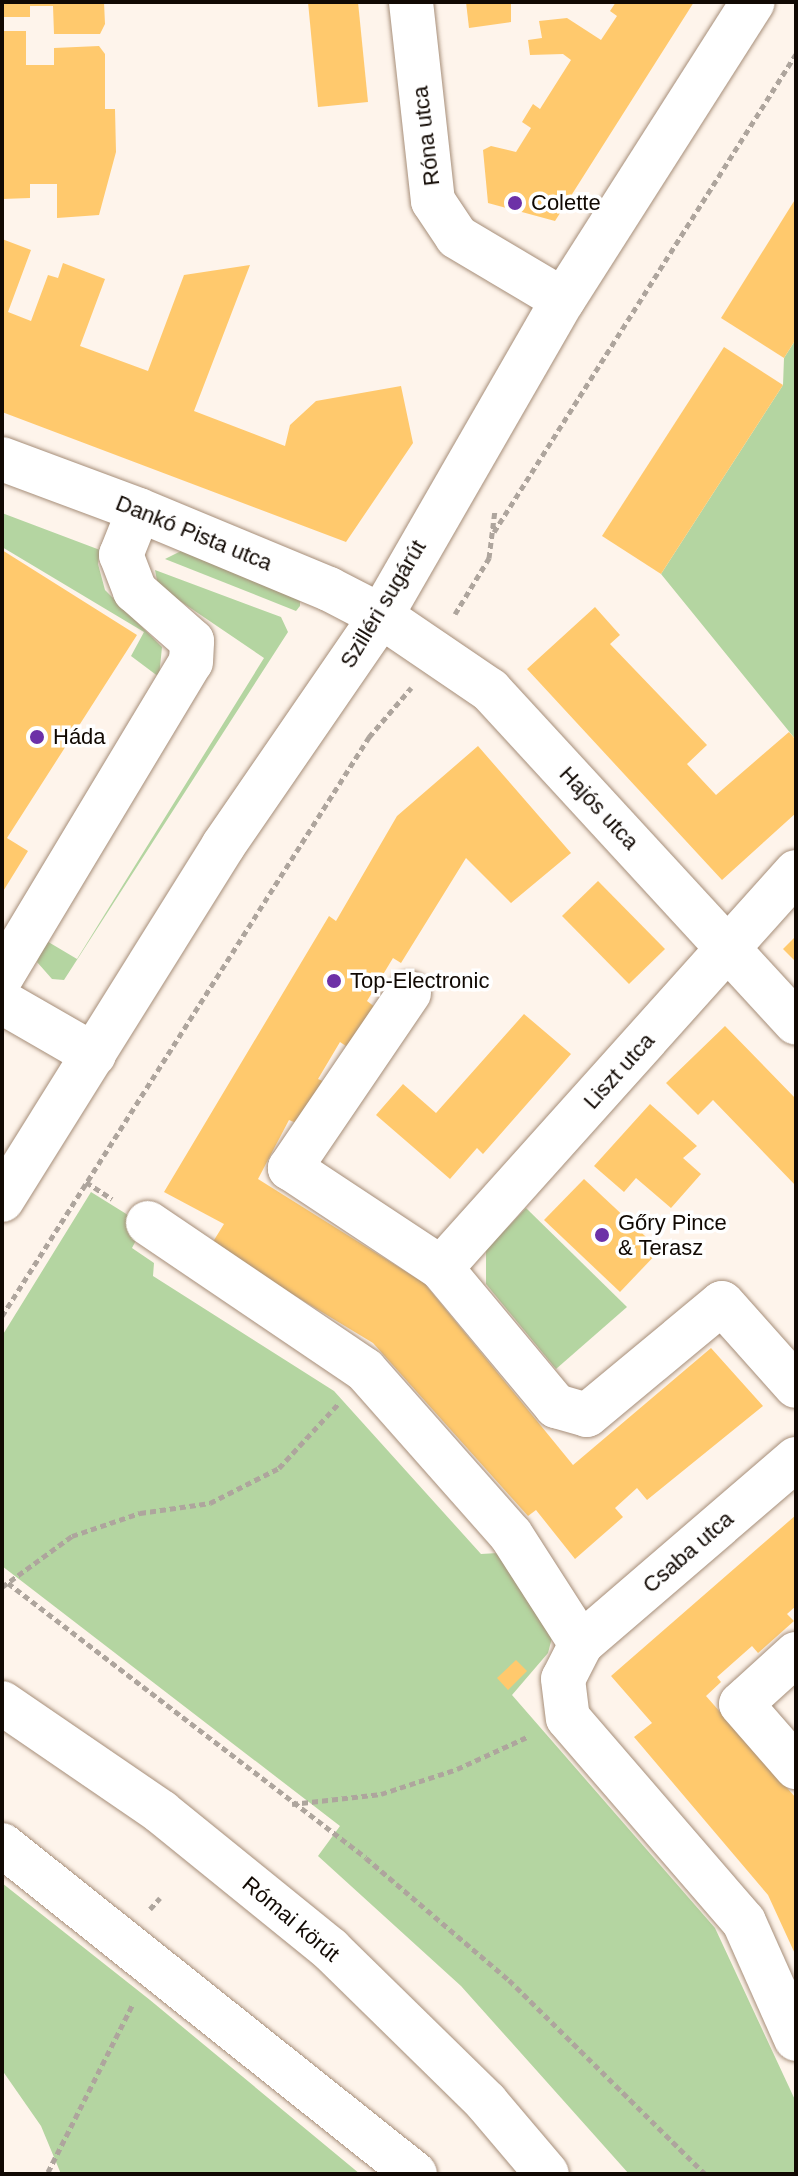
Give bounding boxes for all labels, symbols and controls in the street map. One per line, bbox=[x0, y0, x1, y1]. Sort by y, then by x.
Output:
street label: Róna utca bbox=[407, 85, 445, 187]
place label: Colette bbox=[531, 190, 601, 216]
marker: Colette bbox=[506, 194, 524, 212]
street label: Dankó Pista utca bbox=[112, 490, 276, 576]
street label: Szilléri sugárút bbox=[335, 535, 431, 673]
place label: Háda bbox=[53, 724, 106, 750]
marker: Háda bbox=[28, 728, 46, 746]
street label: Hajós utca bbox=[554, 761, 644, 855]
place label: Top-Electronic bbox=[350, 968, 489, 994]
marker: Top-Electronic bbox=[325, 972, 343, 990]
street label: Liszt utca bbox=[578, 1028, 660, 1114]
place label: Gőry Pince & Terasz bbox=[618, 1209, 727, 1260]
marker: Gőry Pince & Terasz bbox=[593, 1226, 611, 1244]
street label: Csaba utca bbox=[637, 1506, 739, 1598]
street label: Római körút bbox=[237, 1871, 345, 1967]

